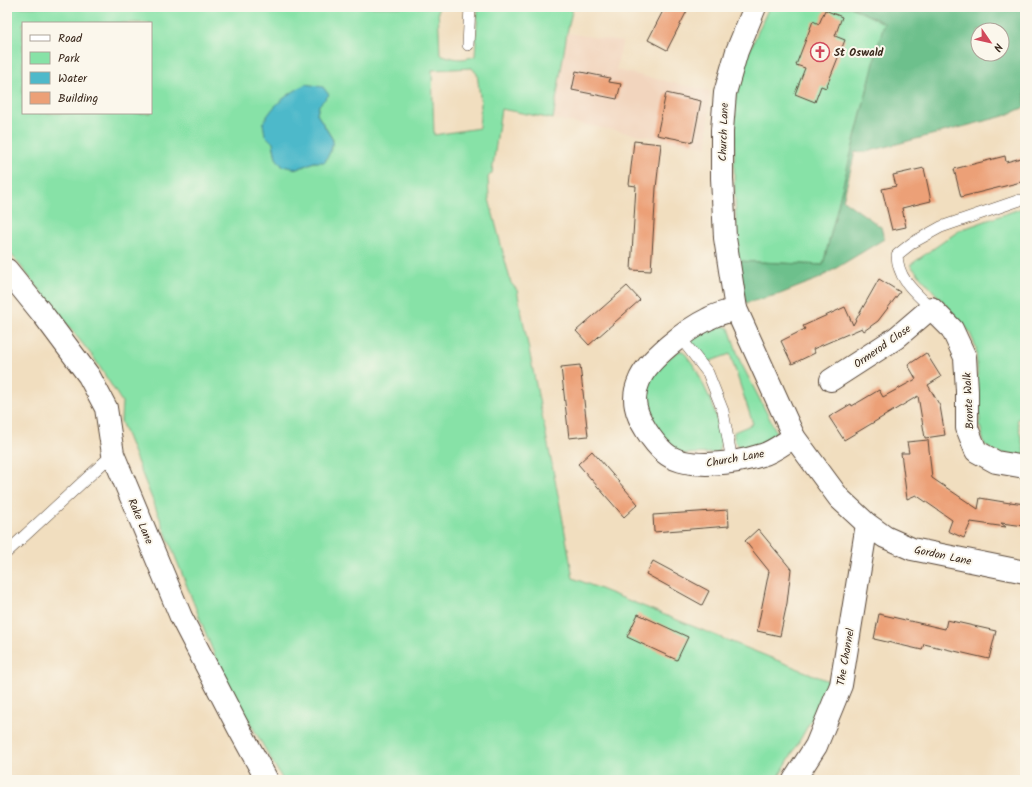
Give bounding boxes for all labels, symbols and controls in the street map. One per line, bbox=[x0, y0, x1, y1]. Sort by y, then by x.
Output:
legend bbox=[22, 22, 152, 114]
north arrow bbox=[970, 22, 1010, 62]
text: Road bbox=[58, 29, 83, 48]
text: N bbox=[988, 39, 1007, 55]
church icon: St Oswald bbox=[809, 41, 831, 63]
place label: St Oswald bbox=[834, 44, 885, 62]
text: Park bbox=[58, 49, 80, 68]
text: Water bbox=[58, 69, 88, 88]
text: Building bbox=[58, 89, 98, 108]
street label: Church Lane bbox=[714, 102, 734, 162]
street label: Ormerod Close bbox=[850, 320, 915, 373]
street label: Bronte Walk bbox=[958, 371, 979, 430]
street label: Church Lane bbox=[705, 445, 766, 473]
street label: Rake Lane bbox=[122, 496, 158, 547]
street label: Gordon Lane bbox=[913, 541, 973, 571]
street label: The Channel bbox=[832, 627, 860, 687]

